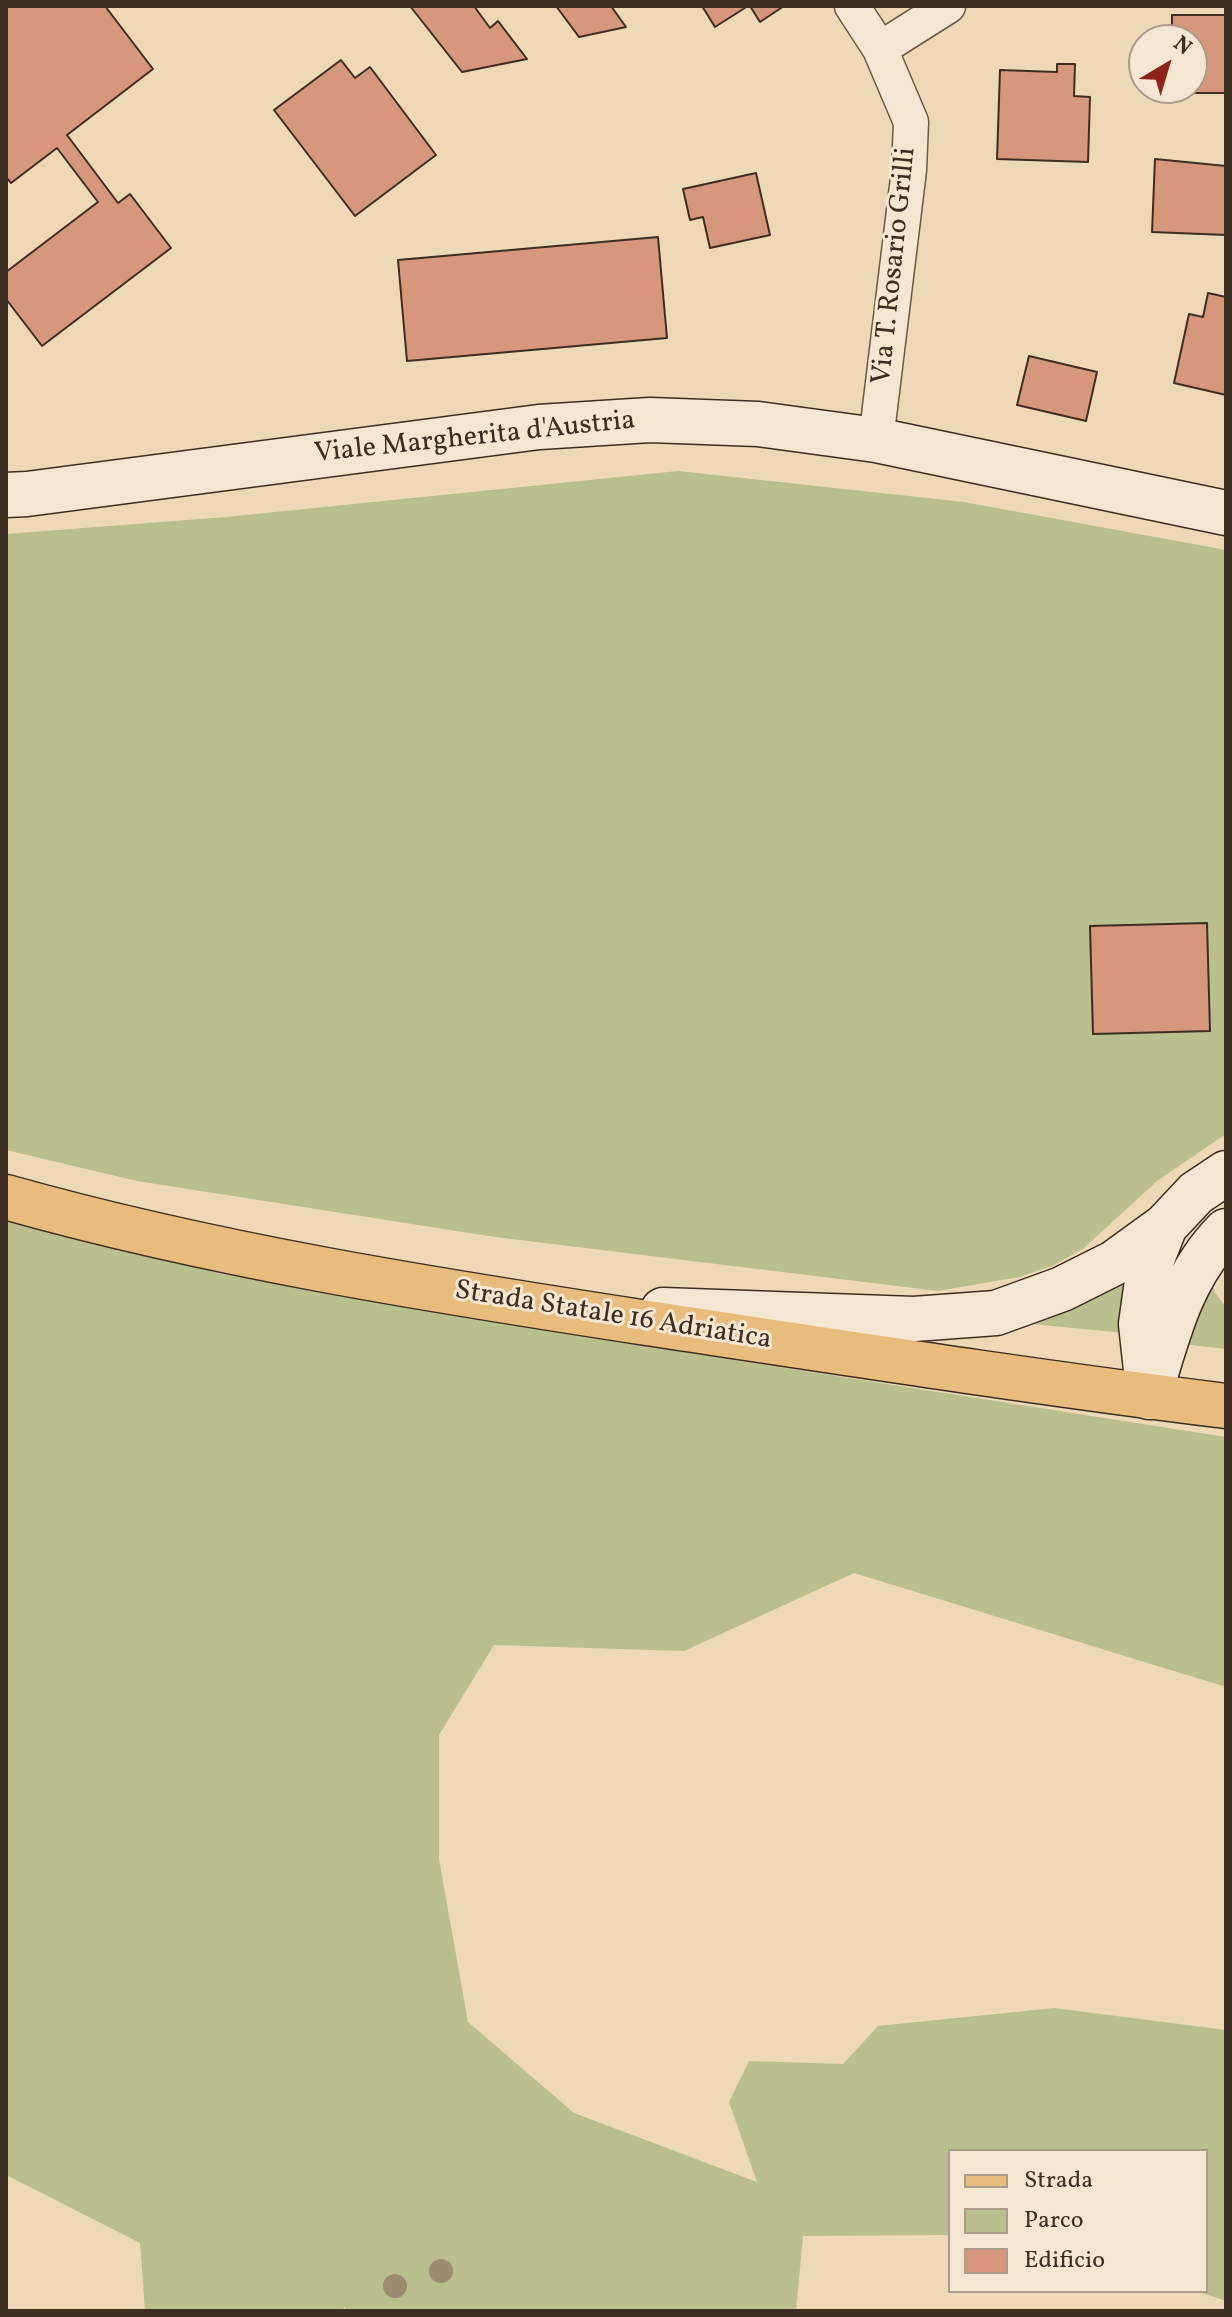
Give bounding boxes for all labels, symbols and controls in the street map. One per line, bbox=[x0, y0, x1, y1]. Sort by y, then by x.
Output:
north arrow bbox=[1128, 24, 1208, 104]
text: N bbox=[1166, 29, 1198, 63]
street label: Via T. Rosario Grilli bbox=[867, 146, 925, 386]
street label: Viale Margherita d'Austria bbox=[313, 405, 637, 473]
street label: Strada Statale 16 Adriatica bbox=[452, 1275, 774, 1359]
legend bbox=[948, 2149, 1208, 2293]
text: Strada bbox=[1024, 2164, 1093, 2198]
text: Parco bbox=[1024, 2204, 1083, 2238]
text: Edificio bbox=[1024, 2244, 1105, 2278]

